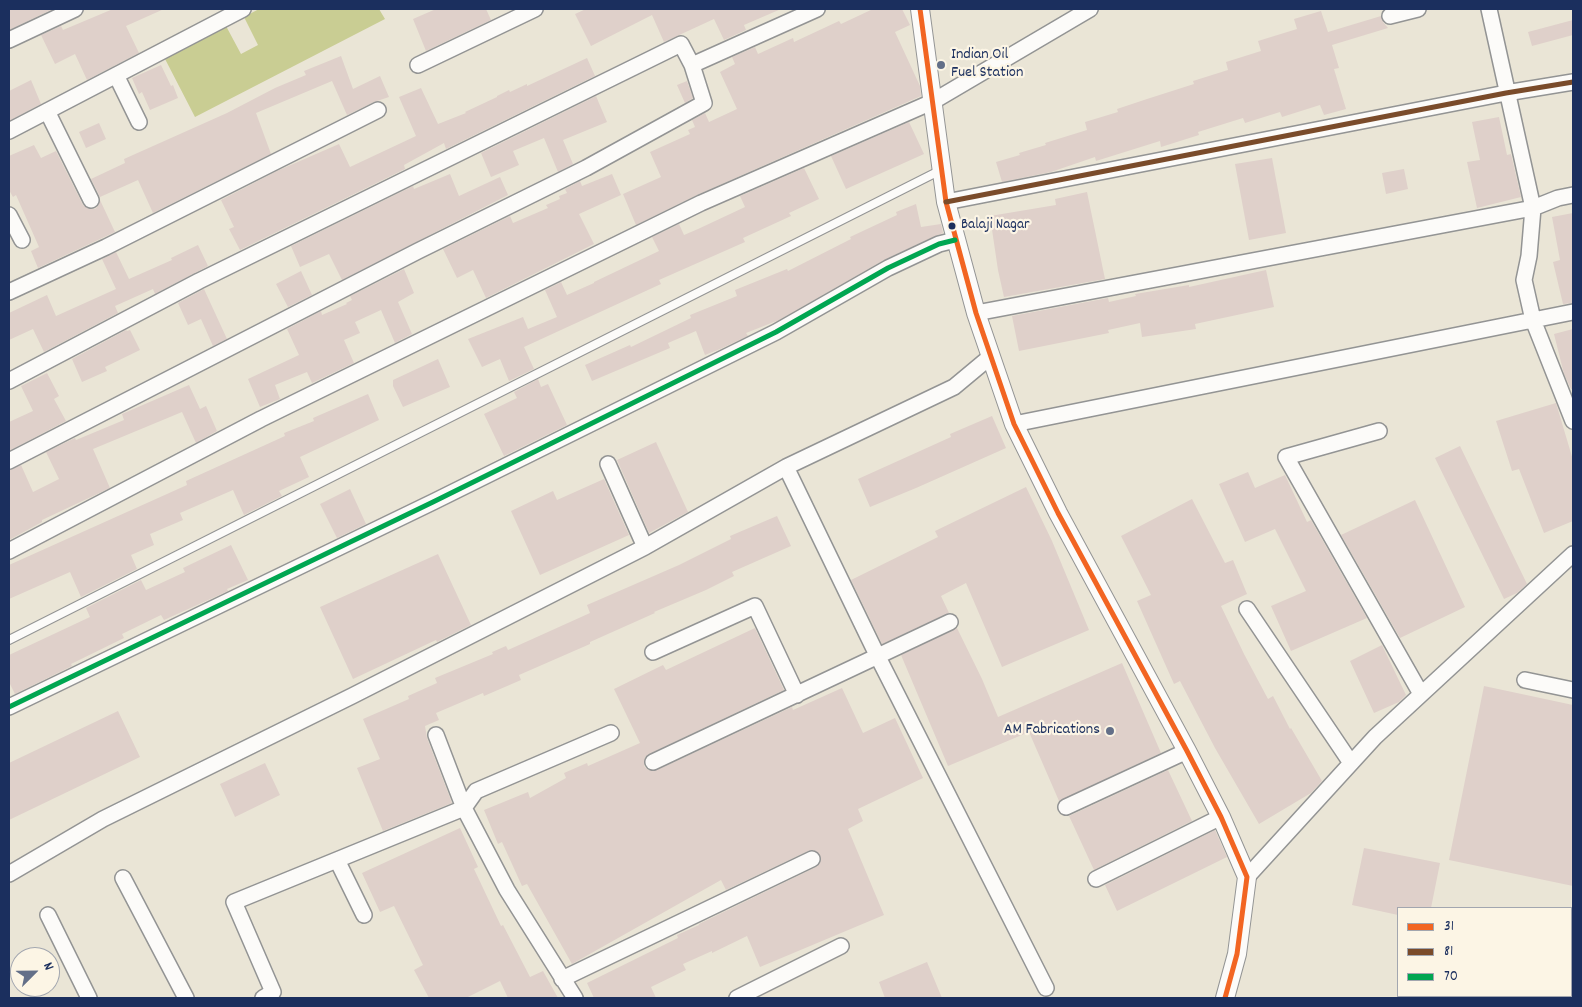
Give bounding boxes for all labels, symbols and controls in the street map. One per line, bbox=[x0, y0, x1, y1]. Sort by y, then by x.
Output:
place label: Indian Oil Fuel Station bbox=[951, 46, 1023, 84]
marker: Indian Oil Fuel Station bbox=[935, 59, 947, 71]
place label: Balaji Nagar bbox=[961, 217, 1029, 235]
marker: Balaji Nagar bbox=[947, 221, 957, 231]
place label: AM Fabrications bbox=[1004, 721, 1100, 741]
marker: AM Fabrications bbox=[1104, 725, 1116, 737]
legend bbox=[1397, 907, 1572, 997]
text: 31 bbox=[1444, 916, 1454, 938]
text: 81 bbox=[1444, 941, 1453, 963]
north arrow bbox=[10, 947, 60, 997]
text: N bbox=[37, 959, 58, 974]
text: 70 bbox=[1444, 966, 1458, 988]

